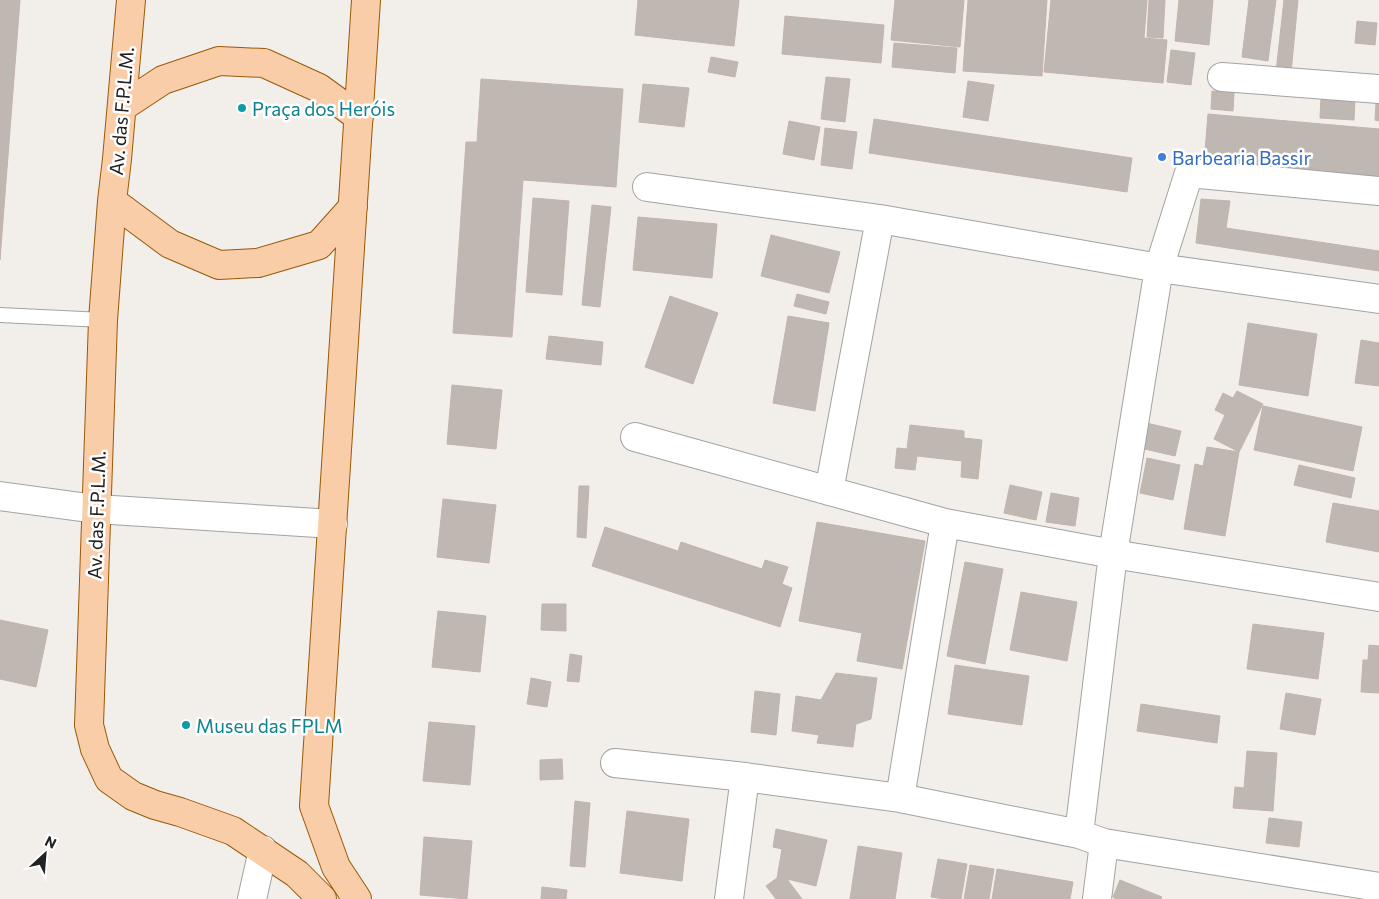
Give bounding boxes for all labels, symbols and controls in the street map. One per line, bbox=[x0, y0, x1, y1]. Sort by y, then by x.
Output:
street label: Av. das F.P.L.M. bbox=[104, 46, 138, 176]
place label: Praça dos Heróis bbox=[252, 97, 395, 120]
marker: Praça dos Heróis bbox=[236, 102, 248, 114]
place label: Barbearia Bassir bbox=[1172, 146, 1311, 169]
marker: Barbearia Bassir bbox=[1156, 151, 1168, 163]
street label: Av. das F.P.L.M. bbox=[82, 450, 110, 580]
place label: Museu das FPLM bbox=[196, 714, 343, 737]
marker: Museu das FPLM bbox=[180, 719, 192, 731]
north arrow bbox=[20, 829, 70, 879]
text: N bbox=[42, 832, 59, 852]

